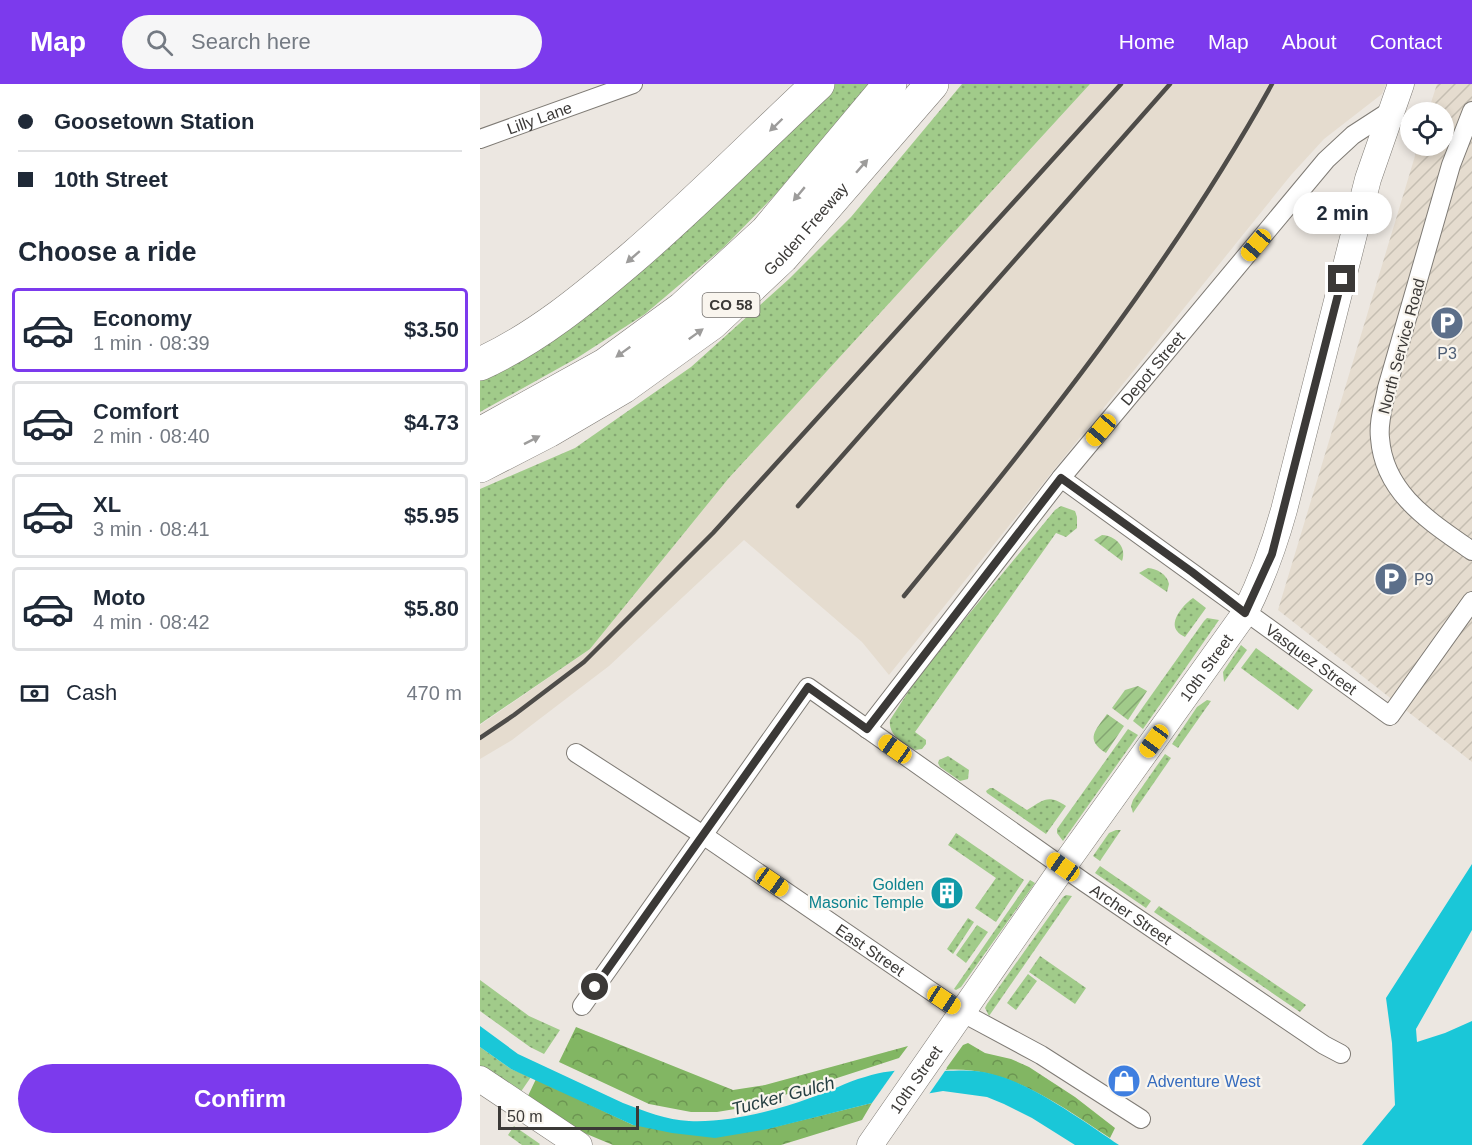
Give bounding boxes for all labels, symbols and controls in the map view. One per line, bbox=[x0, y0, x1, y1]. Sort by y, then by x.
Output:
search box bbox=[122, 15, 542, 69]
text: Map bbox=[30, 26, 86, 57]
icon: search bbox=[143, 26, 176, 59]
text: Search here bbox=[191, 29, 311, 54]
text: Home bbox=[1119, 30, 1175, 53]
text: Map bbox=[1208, 30, 1249, 53]
text: About bbox=[1282, 30, 1337, 53]
text: Contact bbox=[1370, 30, 1442, 53]
street label: Lilly Lane bbox=[505, 99, 574, 138]
map controls bbox=[1400, 102, 1454, 156]
button: locate bbox=[1400, 102, 1454, 156]
text: Goosetown Station bbox=[54, 109, 254, 134]
one-way arrow bbox=[770, 117, 784, 131]
one-way arrow bbox=[855, 159, 868, 174]
text: 10th Street bbox=[54, 167, 168, 192]
street label: Golden Freeway bbox=[761, 180, 851, 279]
one-way arrow bbox=[792, 186, 805, 202]
callout: 2 min bbox=[1292, 192, 1392, 234]
text: 2 min bbox=[1316, 202, 1369, 224]
car bbox=[1238, 225, 1274, 265]
text: Choose a ride bbox=[18, 237, 197, 267]
one-way arrow bbox=[626, 250, 641, 263]
route end bbox=[1328, 265, 1355, 292]
street label: North Service Road bbox=[1375, 276, 1428, 416]
road number: CO 58 bbox=[702, 293, 760, 317]
icon: car bbox=[21, 303, 75, 357]
parking icon: P3 bbox=[1429, 305, 1465, 341]
text: Economy bbox=[93, 306, 192, 331]
text: $3.50 bbox=[404, 317, 459, 342]
street label: Depot Street bbox=[1117, 328, 1188, 409]
one-way arrow bbox=[688, 329, 703, 341]
text: 1 min · 08:39 bbox=[93, 332, 210, 354]
place label: P3 bbox=[1437, 345, 1457, 362]
one-way arrow bbox=[616, 346, 632, 358]
icon: car bbox=[21, 396, 75, 450]
text: Comfort bbox=[93, 399, 179, 424]
text: $4.73 bbox=[404, 410, 459, 435]
car bbox=[1083, 410, 1119, 450]
text: 2 min · 08:40 bbox=[93, 425, 210, 447]
one-way arrow bbox=[523, 435, 541, 445]
icon: car bbox=[21, 489, 75, 543]
text: XL bbox=[93, 492, 121, 517]
text: $5.95 bbox=[404, 503, 459, 528]
text: 3 min · 08:41 bbox=[93, 518, 210, 540]
parking icon: P9 bbox=[1373, 561, 1409, 597]
place label: P9 bbox=[1414, 571, 1434, 588]
icon: car bbox=[21, 582, 75, 636]
text: Moto bbox=[93, 585, 146, 610]
text: $5.80 bbox=[404, 596, 459, 621]
text: 4 min · 08:42 bbox=[93, 611, 210, 633]
street label: Vasquez Street bbox=[1262, 621, 1360, 698]
street label: 10th Street bbox=[1177, 630, 1236, 704]
icon: cash bbox=[18, 677, 51, 710]
text: Cash bbox=[66, 680, 117, 705]
text: 470 m bbox=[406, 682, 462, 704]
car bbox=[1136, 721, 1172, 761]
car bbox=[875, 731, 915, 767]
car bbox=[1043, 849, 1083, 885]
car bbox=[752, 864, 792, 900]
building icon: Golden Masonic Temple bbox=[929, 875, 965, 911]
place label: Golden Masonic Temple bbox=[809, 876, 924, 911]
street label: Archer Street bbox=[1087, 881, 1175, 948]
street label: East Street bbox=[833, 921, 908, 980]
route start bbox=[581, 973, 608, 1000]
car bbox=[924, 983, 964, 1017]
street label: 10th Street bbox=[887, 1042, 946, 1117]
shop icon: Adventure West bbox=[1106, 1063, 1142, 1099]
button: Confirm bbox=[18, 1064, 462, 1133]
water label: Tucker Gulch bbox=[729, 1073, 837, 1119]
place label: Adventure West bbox=[1147, 1073, 1261, 1090]
scale bar bbox=[498, 1103, 639, 1130]
text: 50 m bbox=[507, 1108, 543, 1125]

